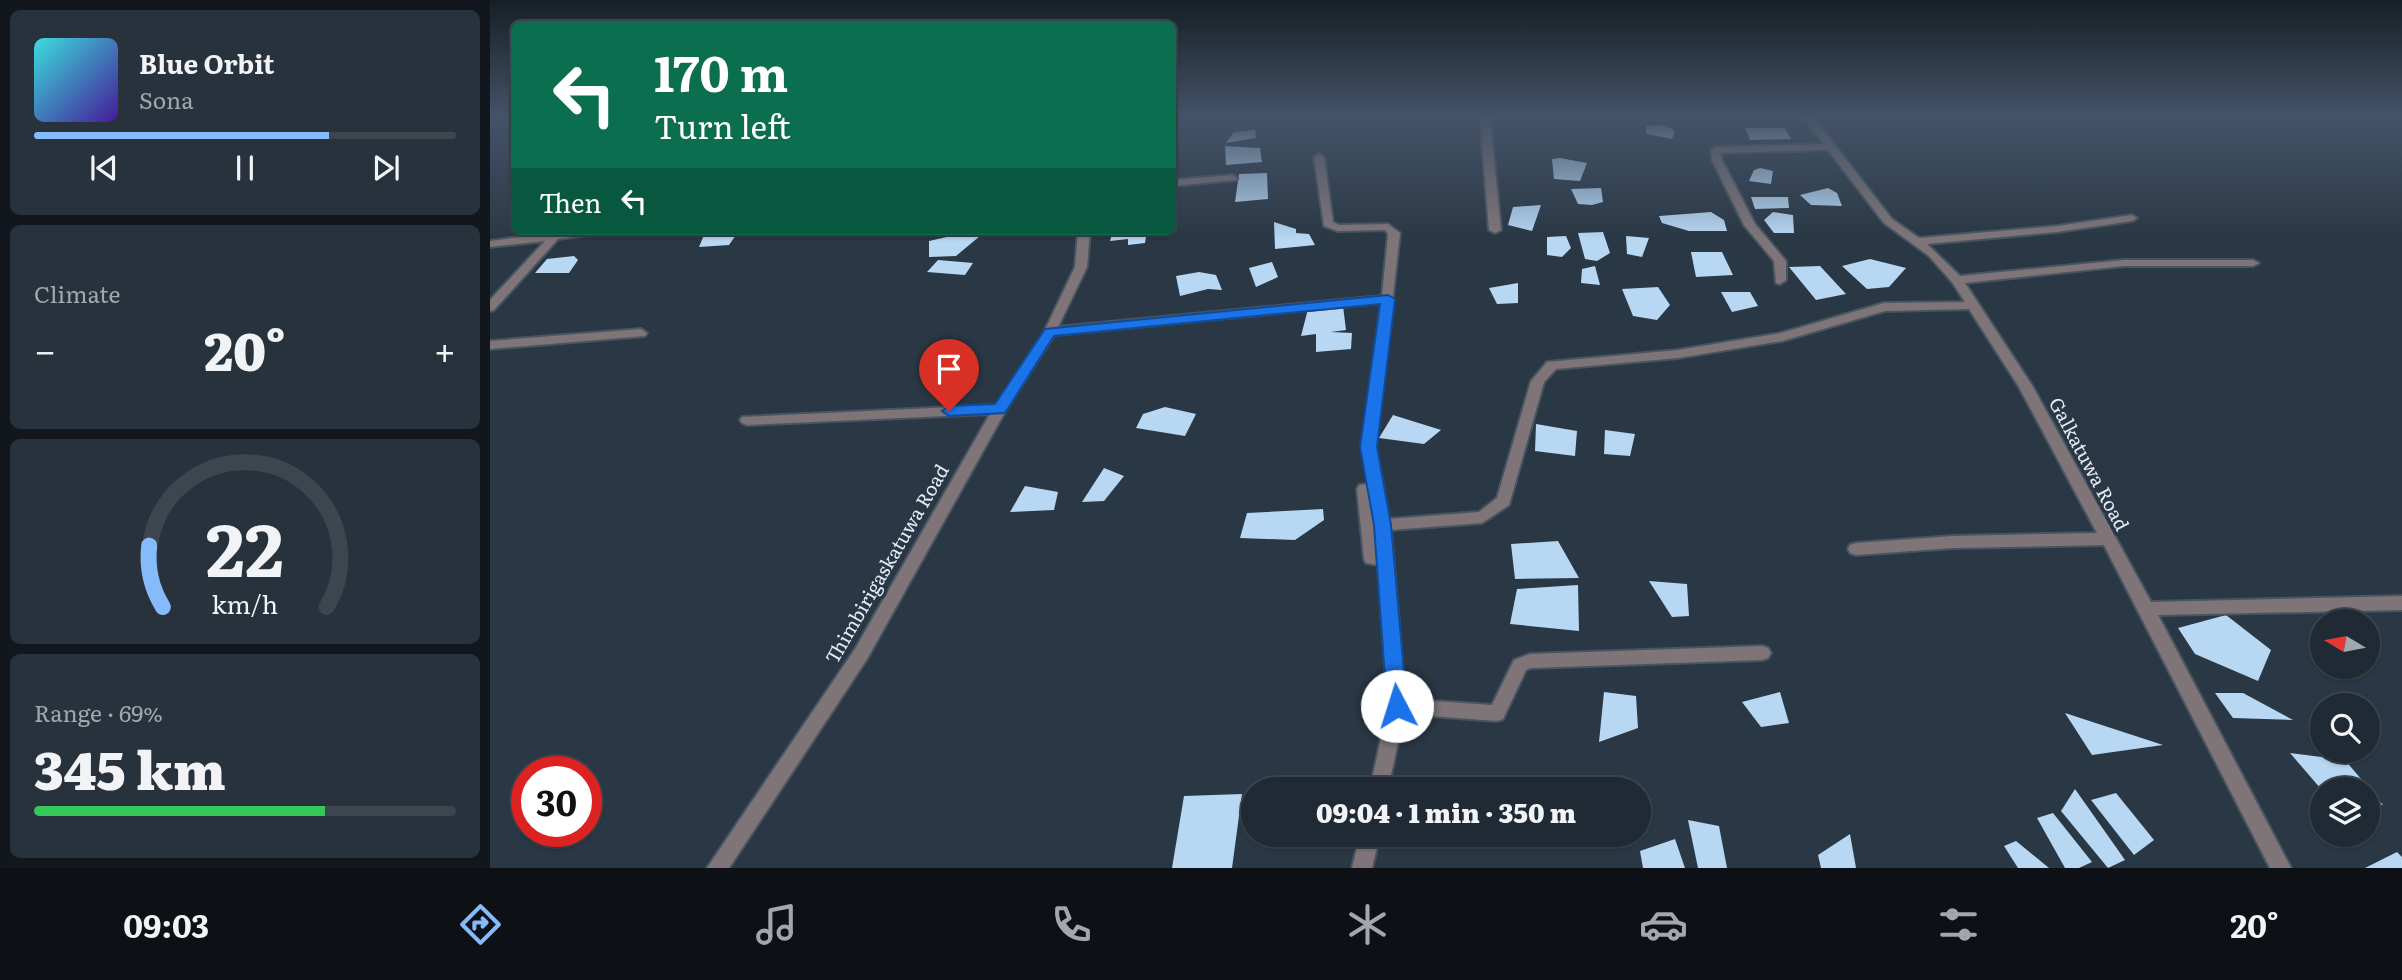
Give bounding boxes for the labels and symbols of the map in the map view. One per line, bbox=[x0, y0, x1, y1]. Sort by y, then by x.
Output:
pin bbox=[919, 339, 979, 411]
street label: Galkatuwa Road bbox=[2043, 392, 2137, 536]
street label: Thimbirigaskatuwa Road bbox=[817, 458, 955, 669]
north arrow bbox=[2310, 609, 2380, 679]
position arrow bbox=[1360, 669, 1434, 743]
speed limit sign: 30 bbox=[511, 756, 602, 847]

